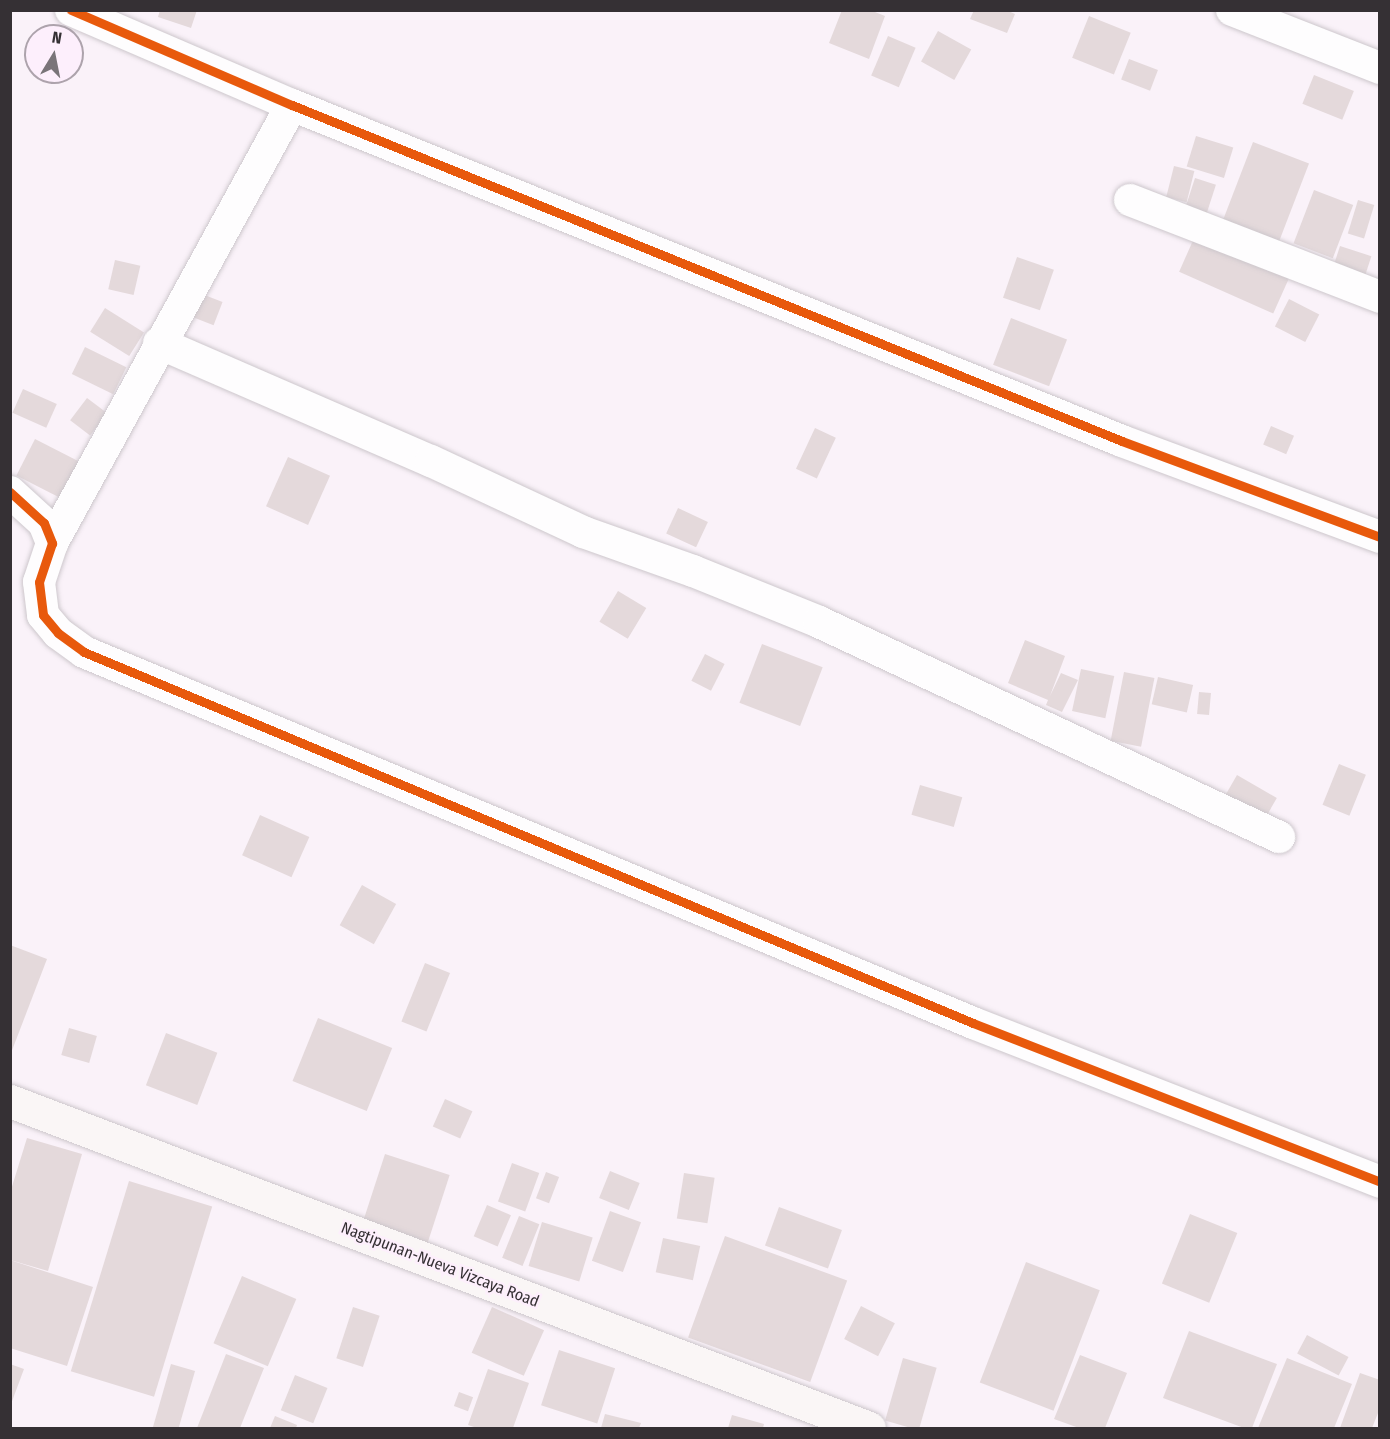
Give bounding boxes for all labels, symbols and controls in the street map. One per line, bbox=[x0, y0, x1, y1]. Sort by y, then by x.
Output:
north arrow bbox=[24, 24, 84, 84]
text: N bbox=[50, 28, 63, 48]
street label: Nagtipunan-Nueva Vizcaya Road bbox=[338, 1218, 542, 1312]

